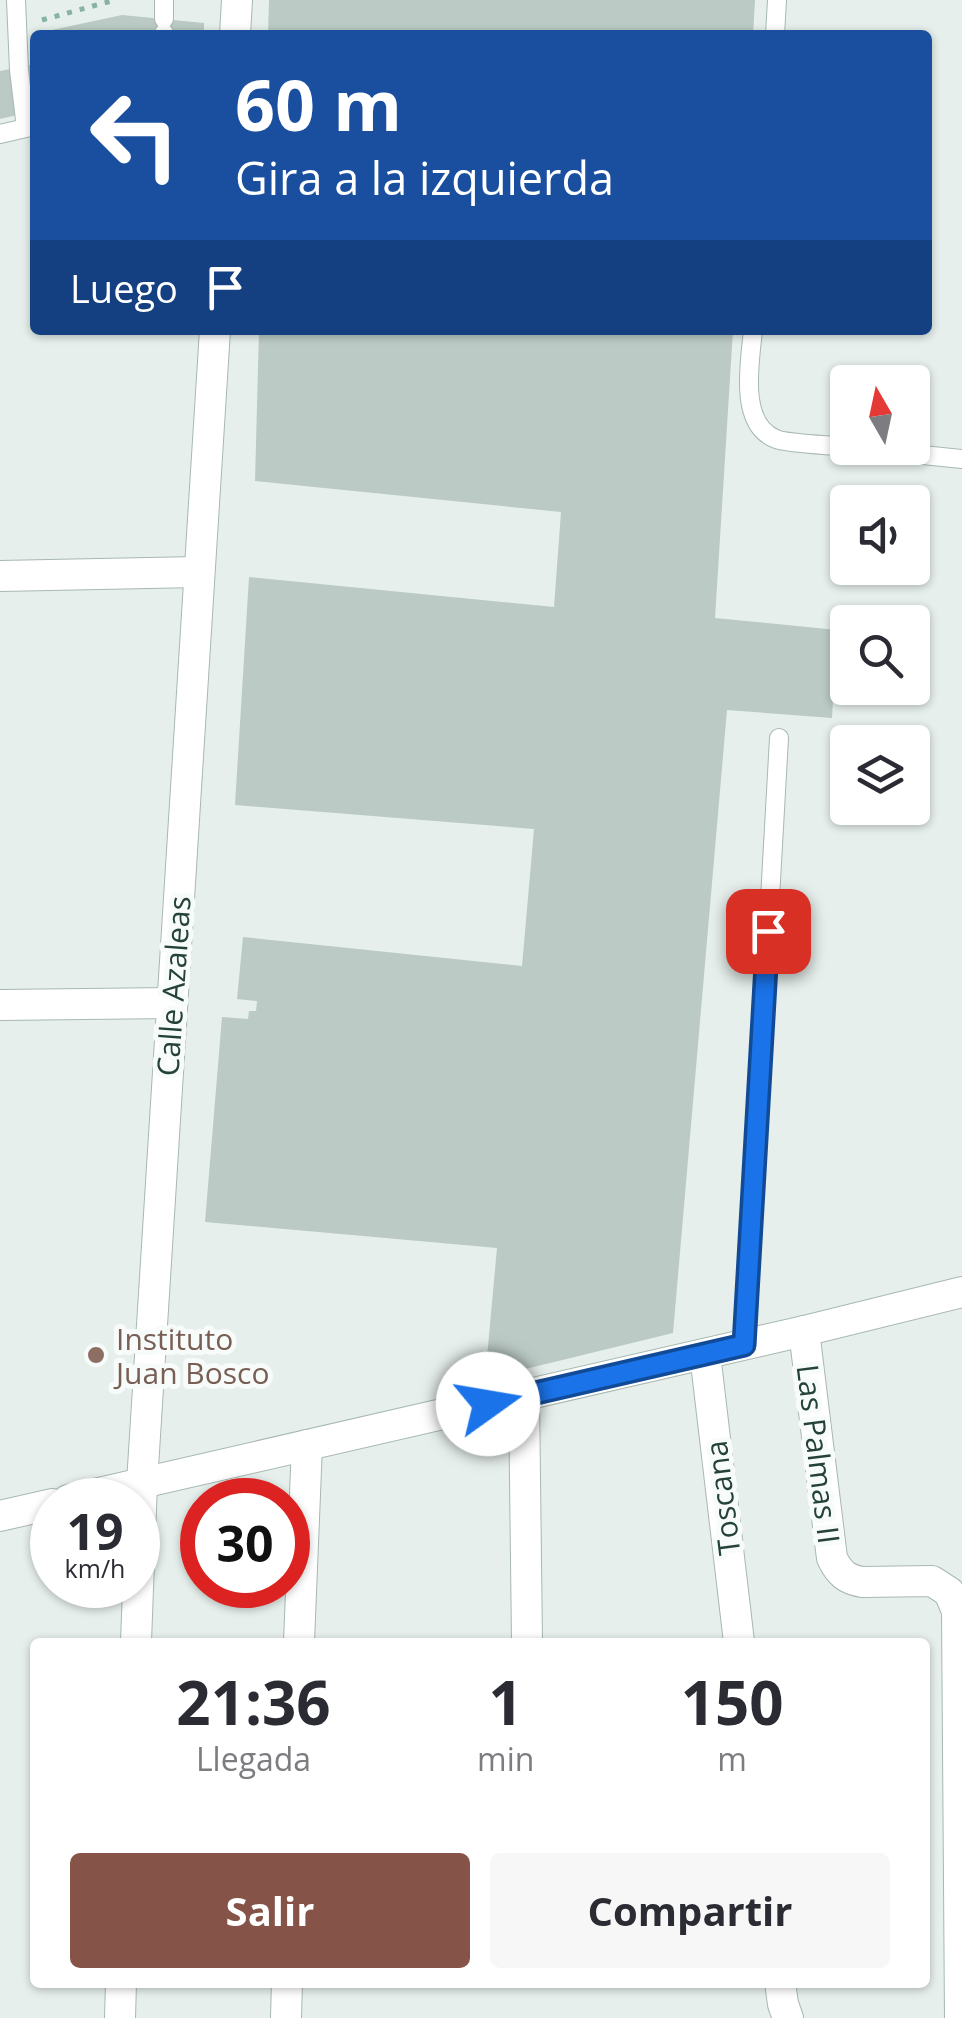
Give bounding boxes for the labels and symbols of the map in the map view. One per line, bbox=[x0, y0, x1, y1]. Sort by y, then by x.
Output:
north arrow bbox=[830, 365, 930, 465]
pin bbox=[726, 889, 811, 974]
street label: Calle Azaleas bbox=[146, 895, 200, 1077]
place label: Instituto Juan Bosco bbox=[113, 1318, 269, 1393]
marker: Instituto Juan Bosco bbox=[85, 1344, 107, 1366]
position arrow bbox=[436, 1352, 540, 1456]
street label: Las Palmas II bbox=[788, 1362, 850, 1546]
street label: Toscana bbox=[695, 1438, 749, 1558]
speed limit sign: 30 bbox=[180, 1478, 310, 1608]

